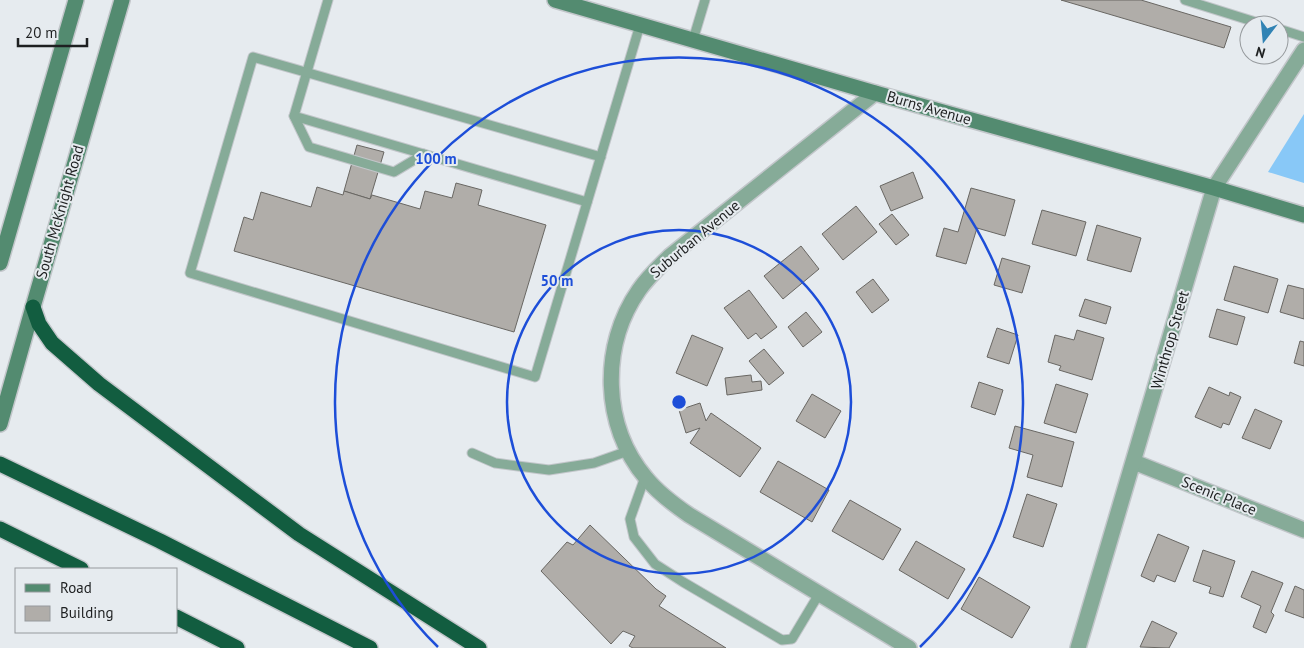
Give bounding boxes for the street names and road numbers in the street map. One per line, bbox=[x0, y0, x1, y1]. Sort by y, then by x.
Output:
street label: Burns Avenue bbox=[885, 86, 973, 129]
street label: South McKnight Road bbox=[31, 143, 88, 281]
street label: Suburban Avenue bbox=[646, 196, 743, 282]
street label: Winthrop Street bbox=[1146, 288, 1193, 391]
street label: Scenic Place bbox=[1179, 472, 1259, 519]

